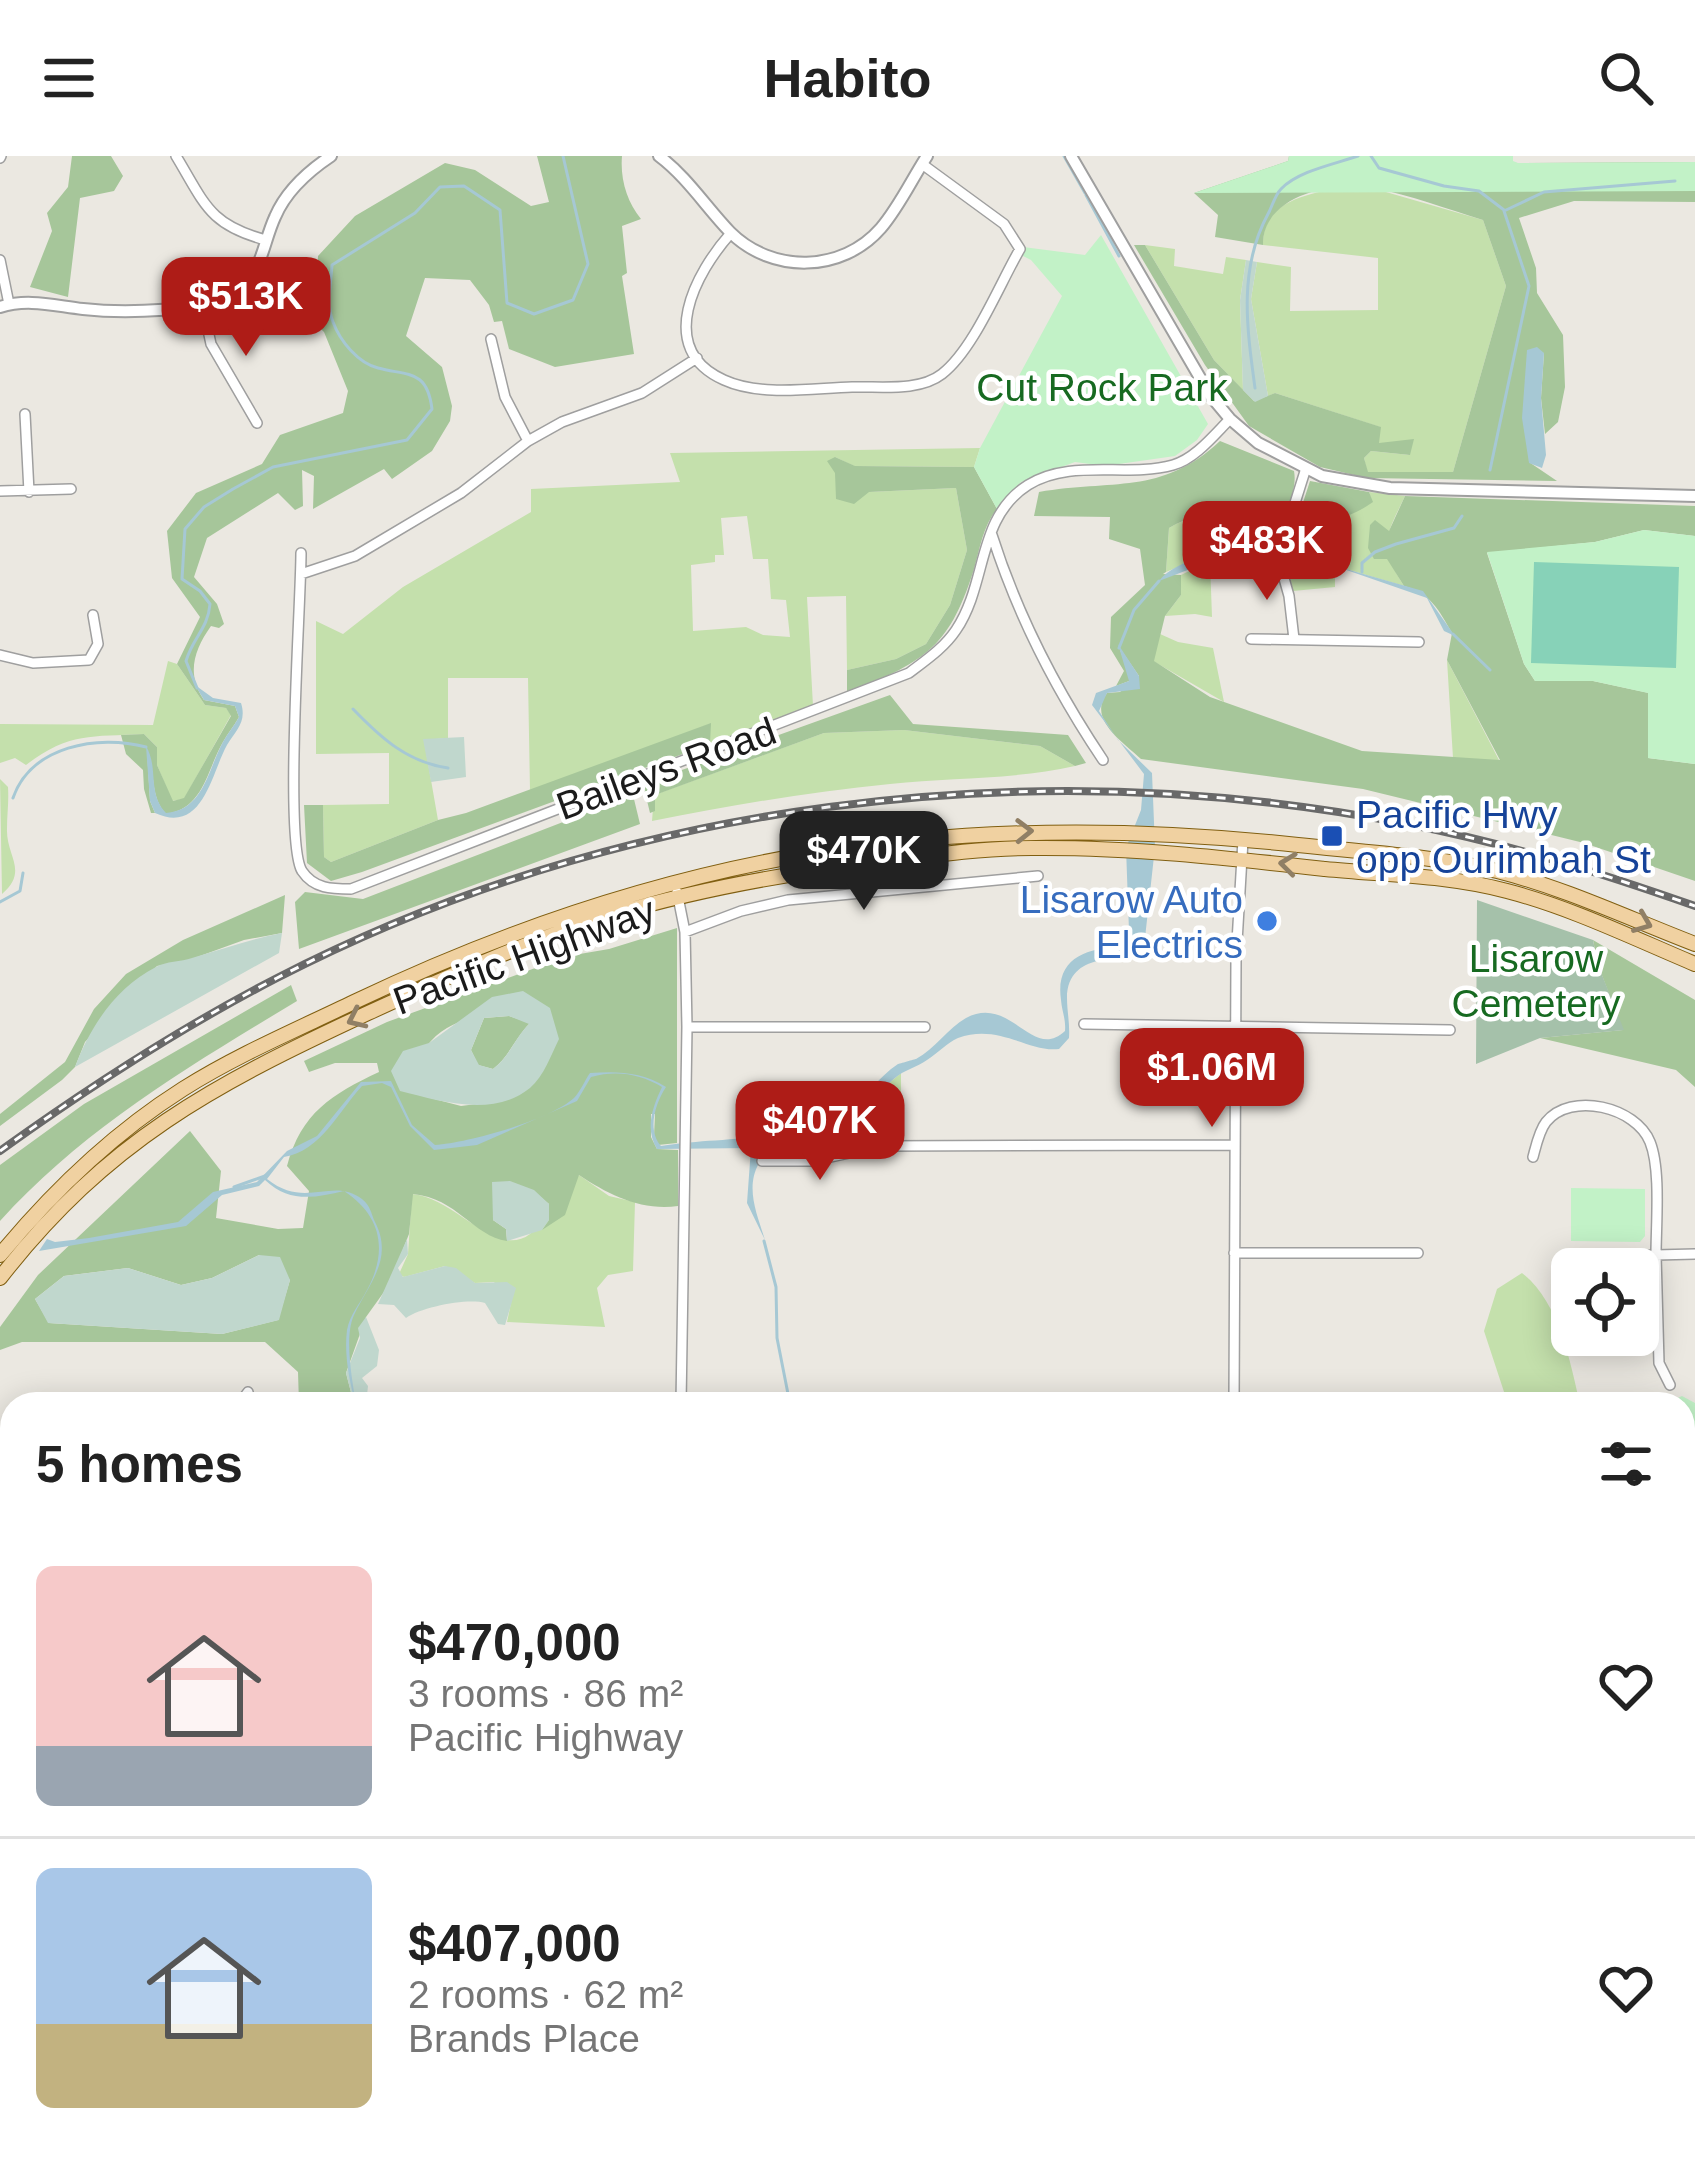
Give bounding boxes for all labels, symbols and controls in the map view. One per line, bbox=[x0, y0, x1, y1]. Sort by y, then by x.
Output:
icon: menu bbox=[36, 45, 102, 111]
icon: search bbox=[1593, 45, 1659, 111]
text: Habito bbox=[764, 48, 932, 108]
pin: $513K bbox=[162, 257, 330, 359]
text: $513K bbox=[189, 274, 303, 317]
park label: Cut Rock Park bbox=[976, 366, 1228, 409]
pin: $483K bbox=[1183, 501, 1351, 603]
text: $483K bbox=[1210, 518, 1324, 561]
street label: Baileys Road bbox=[551, 709, 781, 828]
place label: Pacific Hwy opp Ourimbah St bbox=[1356, 793, 1651, 881]
pin: $470K bbox=[780, 811, 948, 913]
one-way arrow bbox=[1015, 819, 1034, 845]
marker: Pacific Hwy opp Ourimbah St bbox=[1319, 823, 1345, 849]
text: $470K bbox=[807, 828, 921, 871]
one-way arrow bbox=[1278, 852, 1298, 878]
place label: Lisarow Auto Electrics bbox=[1020, 878, 1243, 966]
street label: Pacific Highway bbox=[387, 888, 661, 1023]
marker: Lisarow Auto Electrics bbox=[1254, 908, 1280, 934]
one-way arrow bbox=[1631, 909, 1652, 934]
park label: Lisarow Cemetery bbox=[1451, 937, 1621, 1025]
one-way arrow bbox=[346, 1005, 368, 1028]
pin: $1.06M bbox=[1114, 1028, 1310, 1130]
text: $1.06M bbox=[1147, 1045, 1277, 1088]
pin: $407K bbox=[736, 1081, 904, 1183]
text: $407K bbox=[763, 1098, 877, 1141]
map controls bbox=[1551, 1248, 1659, 1356]
button: locate bbox=[1551, 1248, 1659, 1356]
icon: filters bbox=[1593, 1431, 1659, 1497]
text: 5 homes bbox=[36, 1436, 243, 1493]
icon: home bbox=[132, 1614, 276, 1758]
text: $470,000 bbox=[408, 1614, 621, 1671]
icon: heart bbox=[1593, 1653, 1659, 1719]
text: 3 rooms · 86 m² bbox=[408, 1672, 683, 1715]
text: Pacific Highway bbox=[408, 1716, 683, 1759]
text: $407,000 bbox=[408, 1915, 621, 1972]
icon: home bbox=[132, 1916, 276, 2060]
icon: heart bbox=[1593, 1955, 1659, 2021]
text: 2 rooms · 62 m² bbox=[408, 1973, 683, 2016]
text: Brands Place bbox=[408, 2017, 640, 2060]

